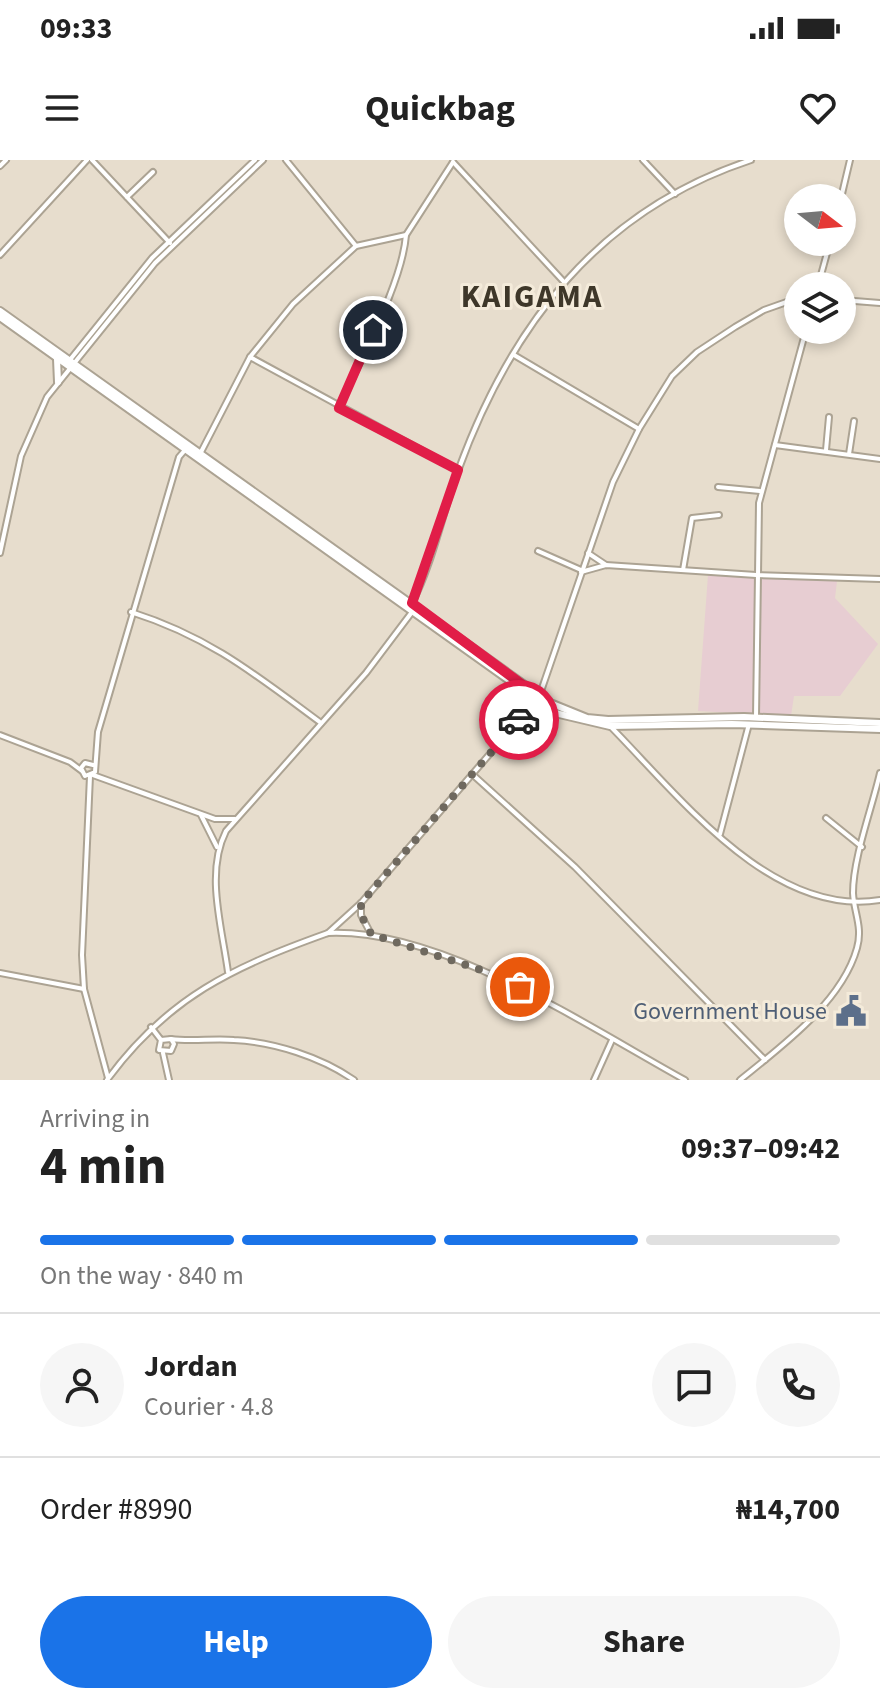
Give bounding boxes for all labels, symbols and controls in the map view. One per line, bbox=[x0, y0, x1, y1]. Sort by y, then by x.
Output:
text: 09:33 bbox=[40, 7, 112, 50]
text: Quickbag bbox=[365, 83, 515, 134]
icon: menu bbox=[40, 86, 84, 130]
icon: heart bbox=[796, 86, 840, 130]
north arrow bbox=[784, 184, 856, 256]
map controls bbox=[784, 184, 856, 344]
button: layers bbox=[784, 272, 856, 344]
district label: KAIGAMA bbox=[461, 274, 603, 320]
pin bbox=[339, 296, 407, 364]
icon: home bbox=[351, 308, 395, 352]
courier bbox=[479, 680, 559, 760]
icon: car bbox=[497, 698, 541, 742]
pin bbox=[486, 953, 554, 1021]
icon: bag bbox=[498, 965, 542, 1009]
place label: Government House bbox=[633, 994, 827, 1029]
public building icon: Government House bbox=[834, 994, 868, 1028]
text: Arriving in bbox=[40, 1100, 150, 1137]
text: 09:37–09:42 bbox=[681, 1127, 840, 1170]
text: 4 min bbox=[40, 1130, 167, 1204]
text: On the way · 840 m bbox=[40, 1257, 244, 1294]
button: person bbox=[40, 1343, 124, 1427]
button: chat bbox=[652, 1343, 736, 1427]
button: phone bbox=[756, 1343, 840, 1427]
text: Jordan bbox=[144, 1345, 238, 1388]
text: Courier · 4.8 bbox=[144, 1388, 274, 1425]
text: Order #8990 bbox=[40, 1488, 193, 1531]
text: ₦14,700 bbox=[736, 1488, 840, 1531]
button: Help bbox=[40, 1596, 432, 1688]
button: Share bbox=[448, 1596, 840, 1688]

